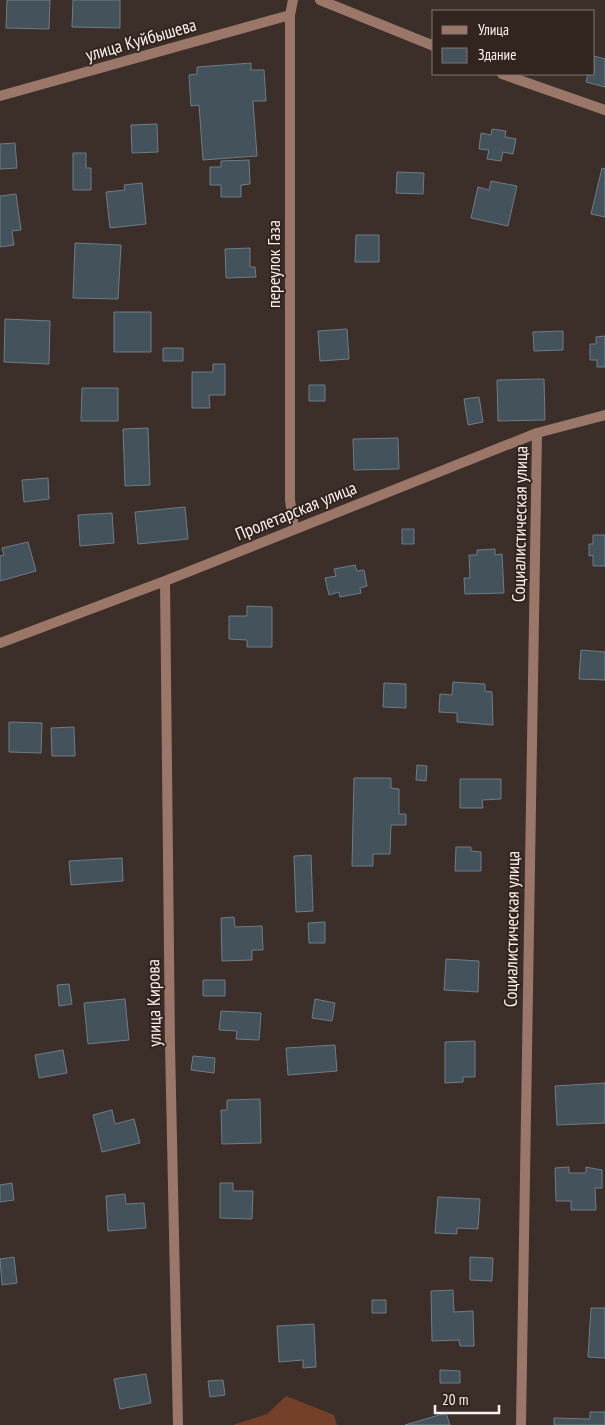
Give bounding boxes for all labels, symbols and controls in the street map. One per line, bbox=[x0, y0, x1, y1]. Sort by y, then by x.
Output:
legend bbox=[432, 10, 595, 75]
street label: улица Куйбышева bbox=[83, 13, 199, 66]
text: Улица bbox=[478, 20, 509, 39]
text: Здание bbox=[478, 45, 516, 64]
street label: переулок Газа bbox=[262, 220, 285, 308]
street label: Социалистическая улица bbox=[507, 446, 532, 602]
street label: Пролетарская улица bbox=[232, 476, 360, 545]
street label: Социалистическая улица bbox=[499, 851, 524, 1007]
street label: улица Кирова bbox=[141, 959, 166, 1047]
scale bar bbox=[435, 1382, 499, 1414]
text: 20 m bbox=[442, 1390, 468, 1409]

